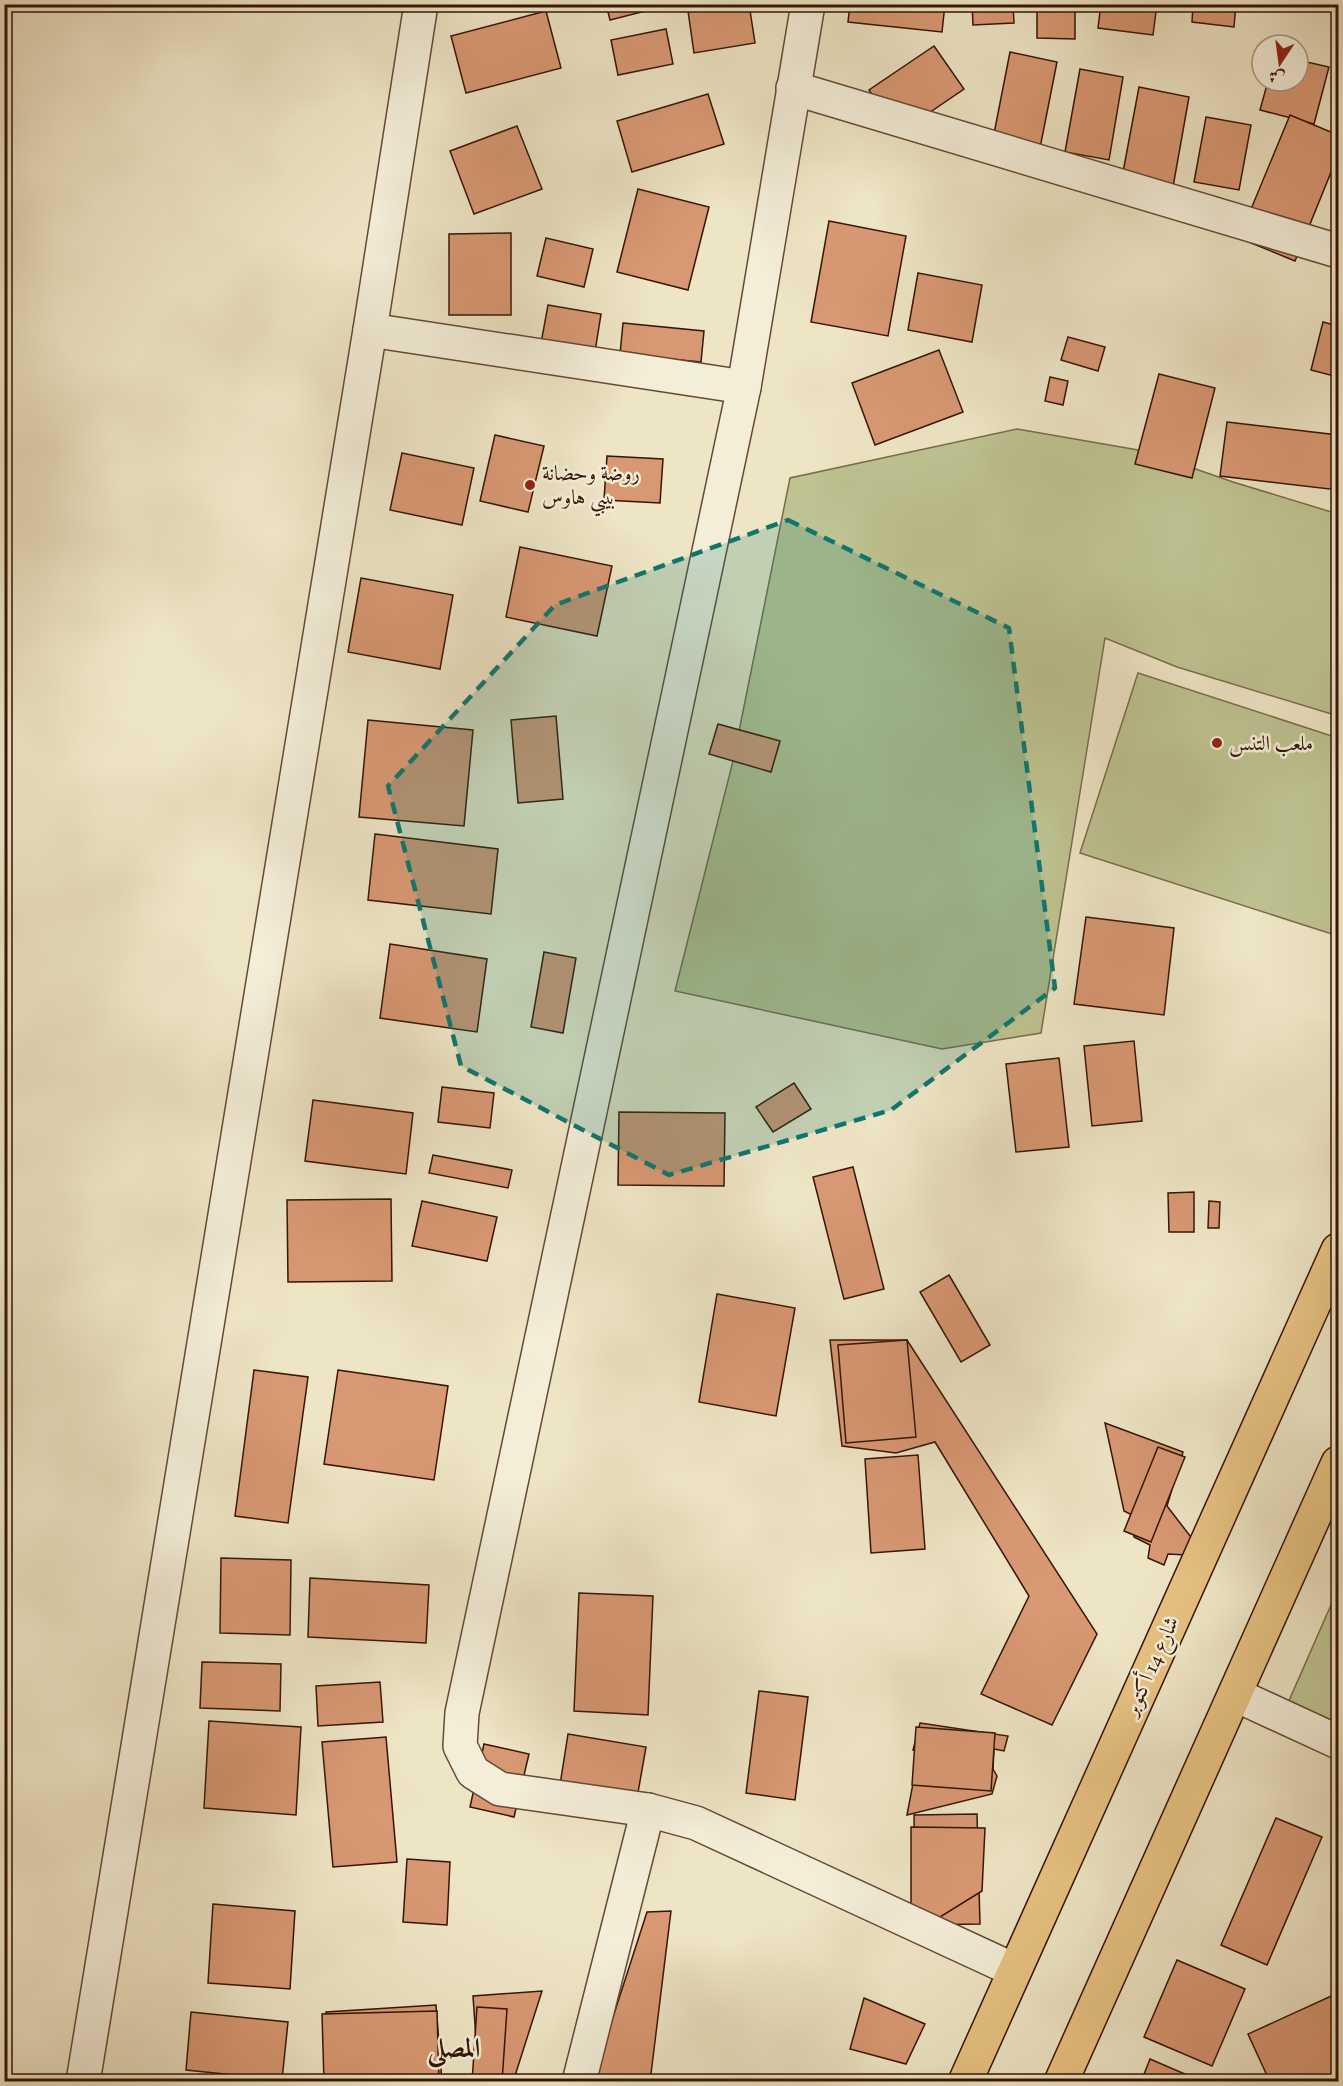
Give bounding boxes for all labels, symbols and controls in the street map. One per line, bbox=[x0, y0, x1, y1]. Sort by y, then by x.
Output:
north arrow bbox=[1250, 33, 1310, 93]
text: ش bbox=[1267, 62, 1288, 88]
place label: روضة وحضانة بيبي هاوس bbox=[542, 460, 640, 517]
marker: روضة وحضانة بيبي هاوس bbox=[523, 478, 537, 492]
place label: ملعب التنس bbox=[1229, 730, 1313, 760]
marker: ملعب التنس bbox=[1210, 736, 1224, 750]
street label: شارع 14 أكتوبر bbox=[1115, 1611, 1189, 1724]
district label: المصلى bbox=[427, 2031, 480, 2070]

